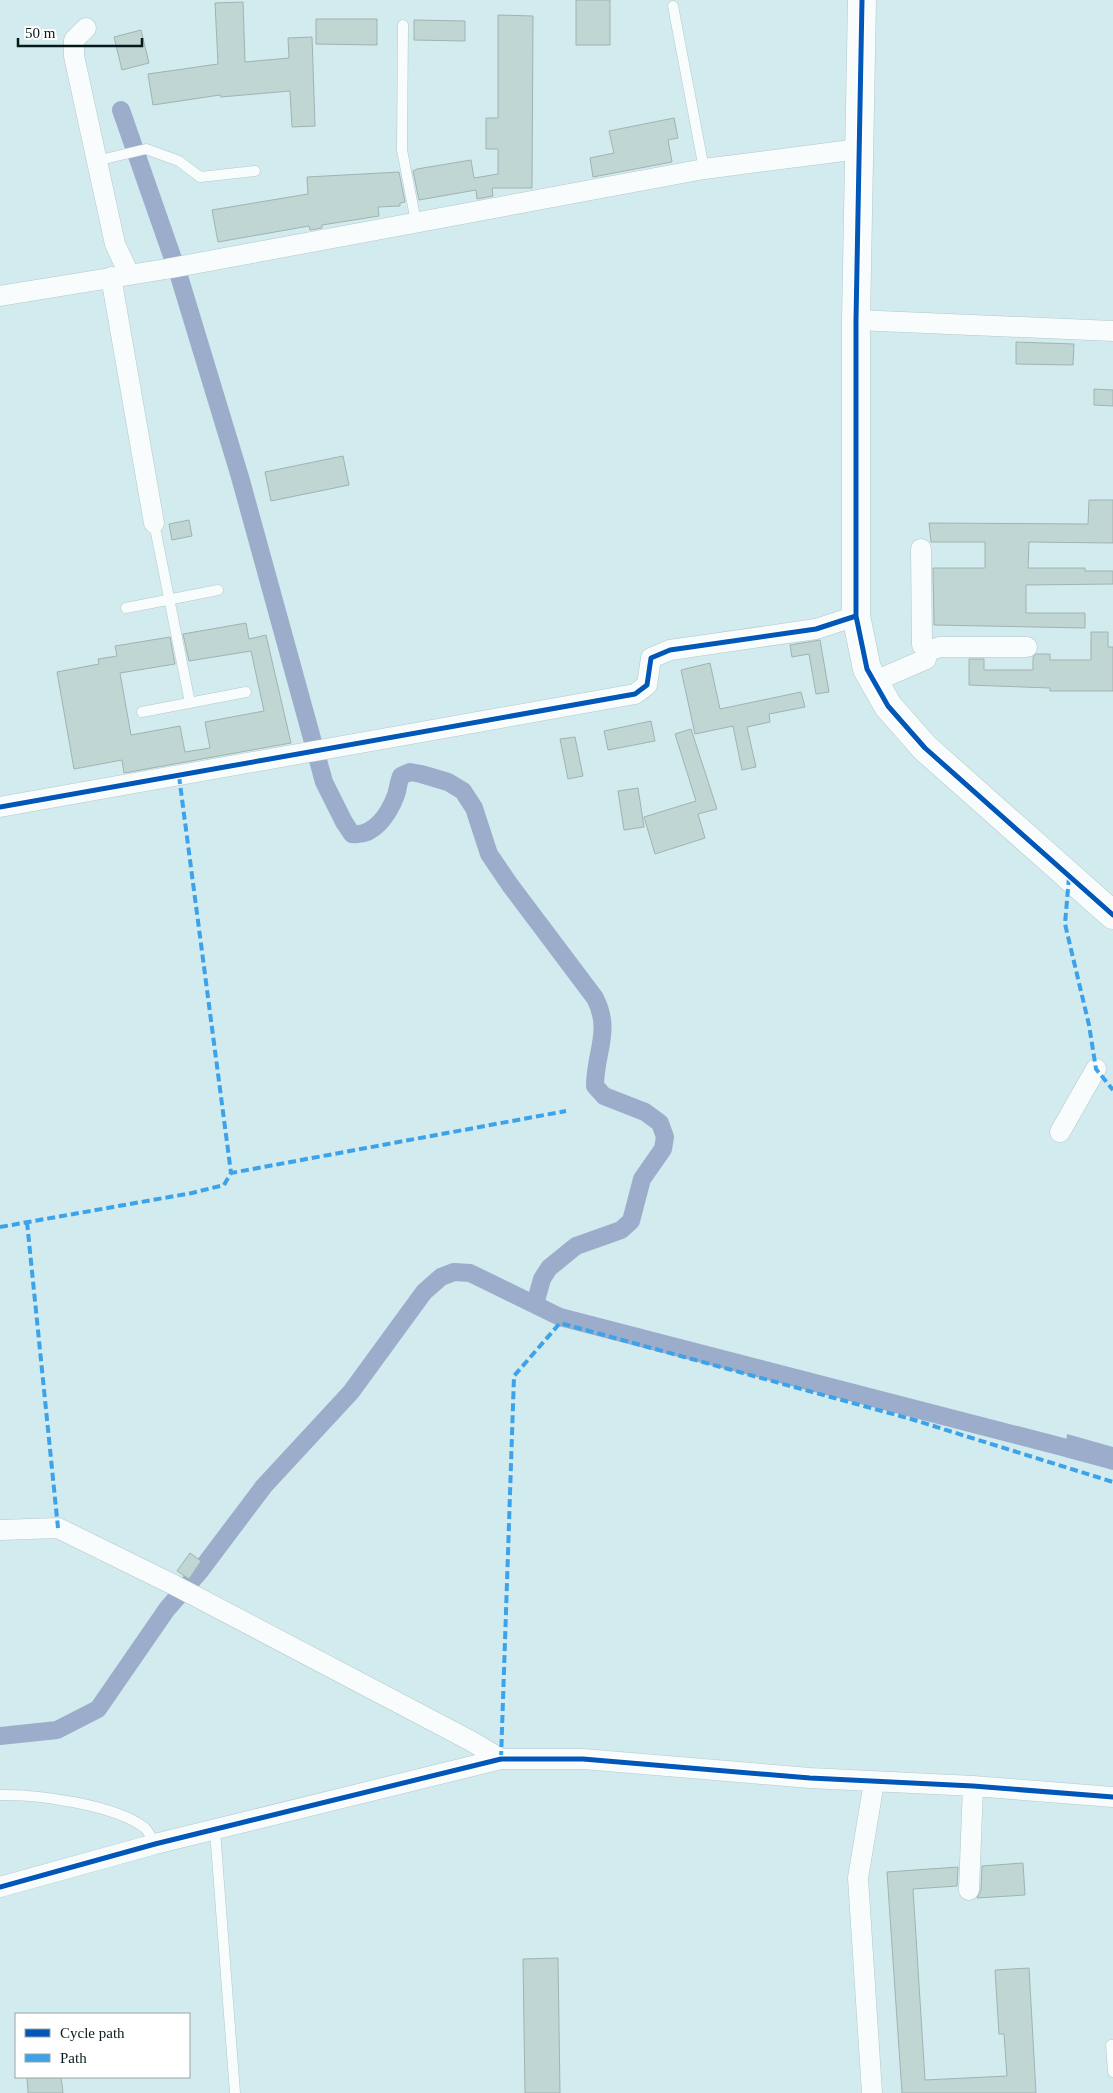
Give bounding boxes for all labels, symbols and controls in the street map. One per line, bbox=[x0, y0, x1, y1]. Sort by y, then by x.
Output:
scale bar bbox=[18, 15, 141, 47]
text: 50 m bbox=[25, 25, 56, 41]
legend bbox=[15, 2013, 190, 2078]
text: Cycle path bbox=[60, 2025, 125, 2041]
text: Path bbox=[60, 2050, 87, 2066]

